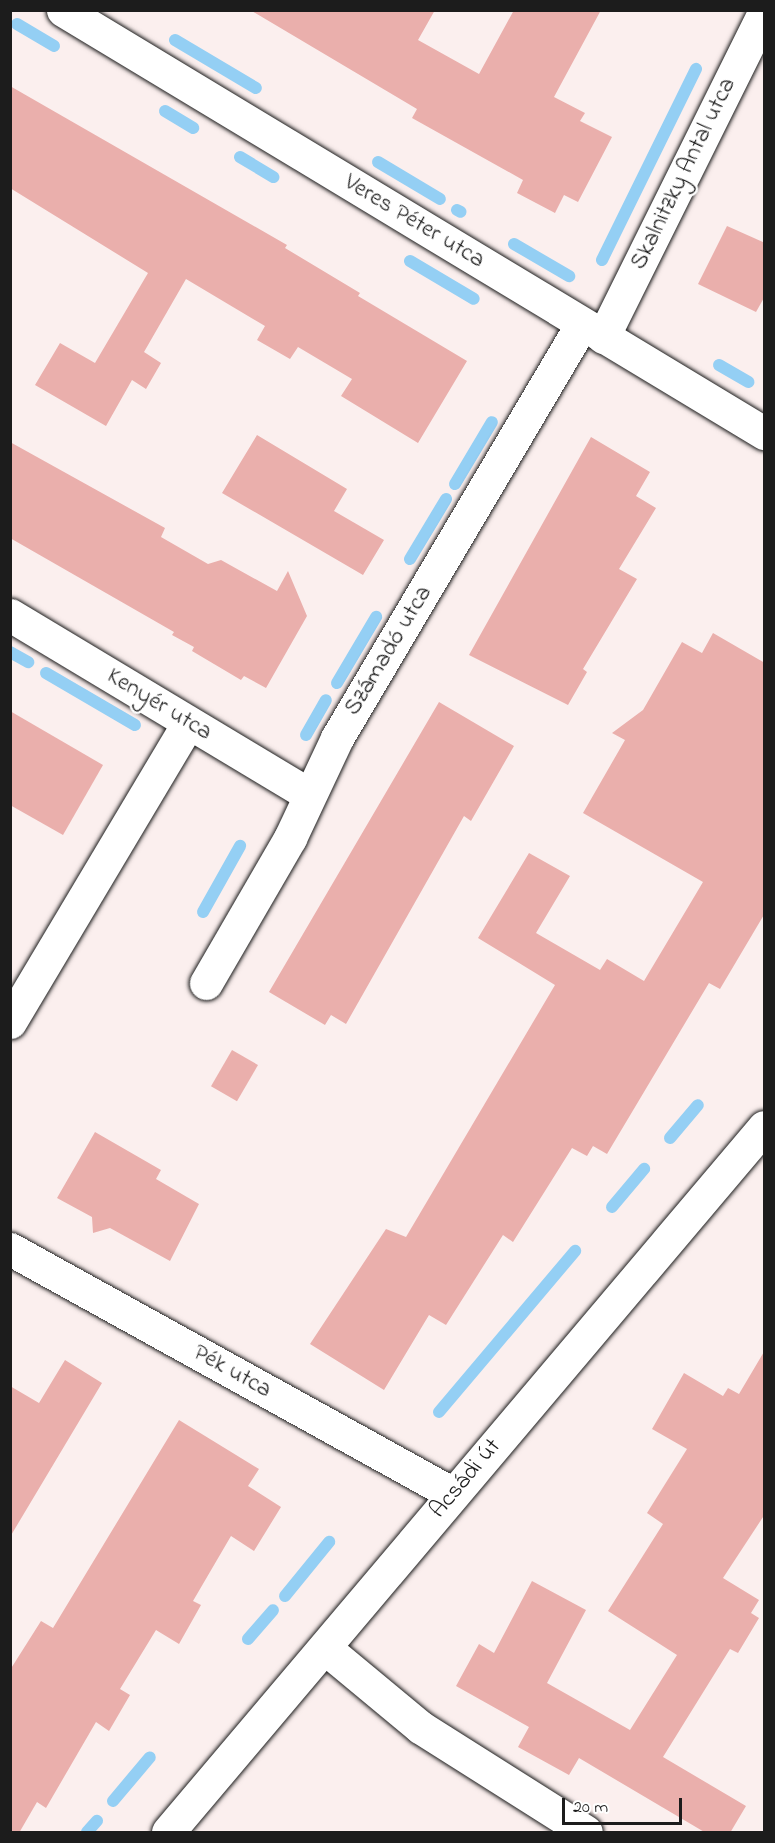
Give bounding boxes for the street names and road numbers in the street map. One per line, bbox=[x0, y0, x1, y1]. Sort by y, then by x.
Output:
street label: Skalnitzky Antal utca bbox=[625, 73, 743, 275]
street label: Veres Péter utca bbox=[338, 169, 490, 275]
street label: Számadó utca bbox=[339, 581, 439, 721]
street label: Kenyér utca bbox=[101, 662, 217, 748]
street label: Pék utca bbox=[188, 1339, 276, 1405]
street label: Acsádi út bbox=[424, 1433, 508, 1525]

